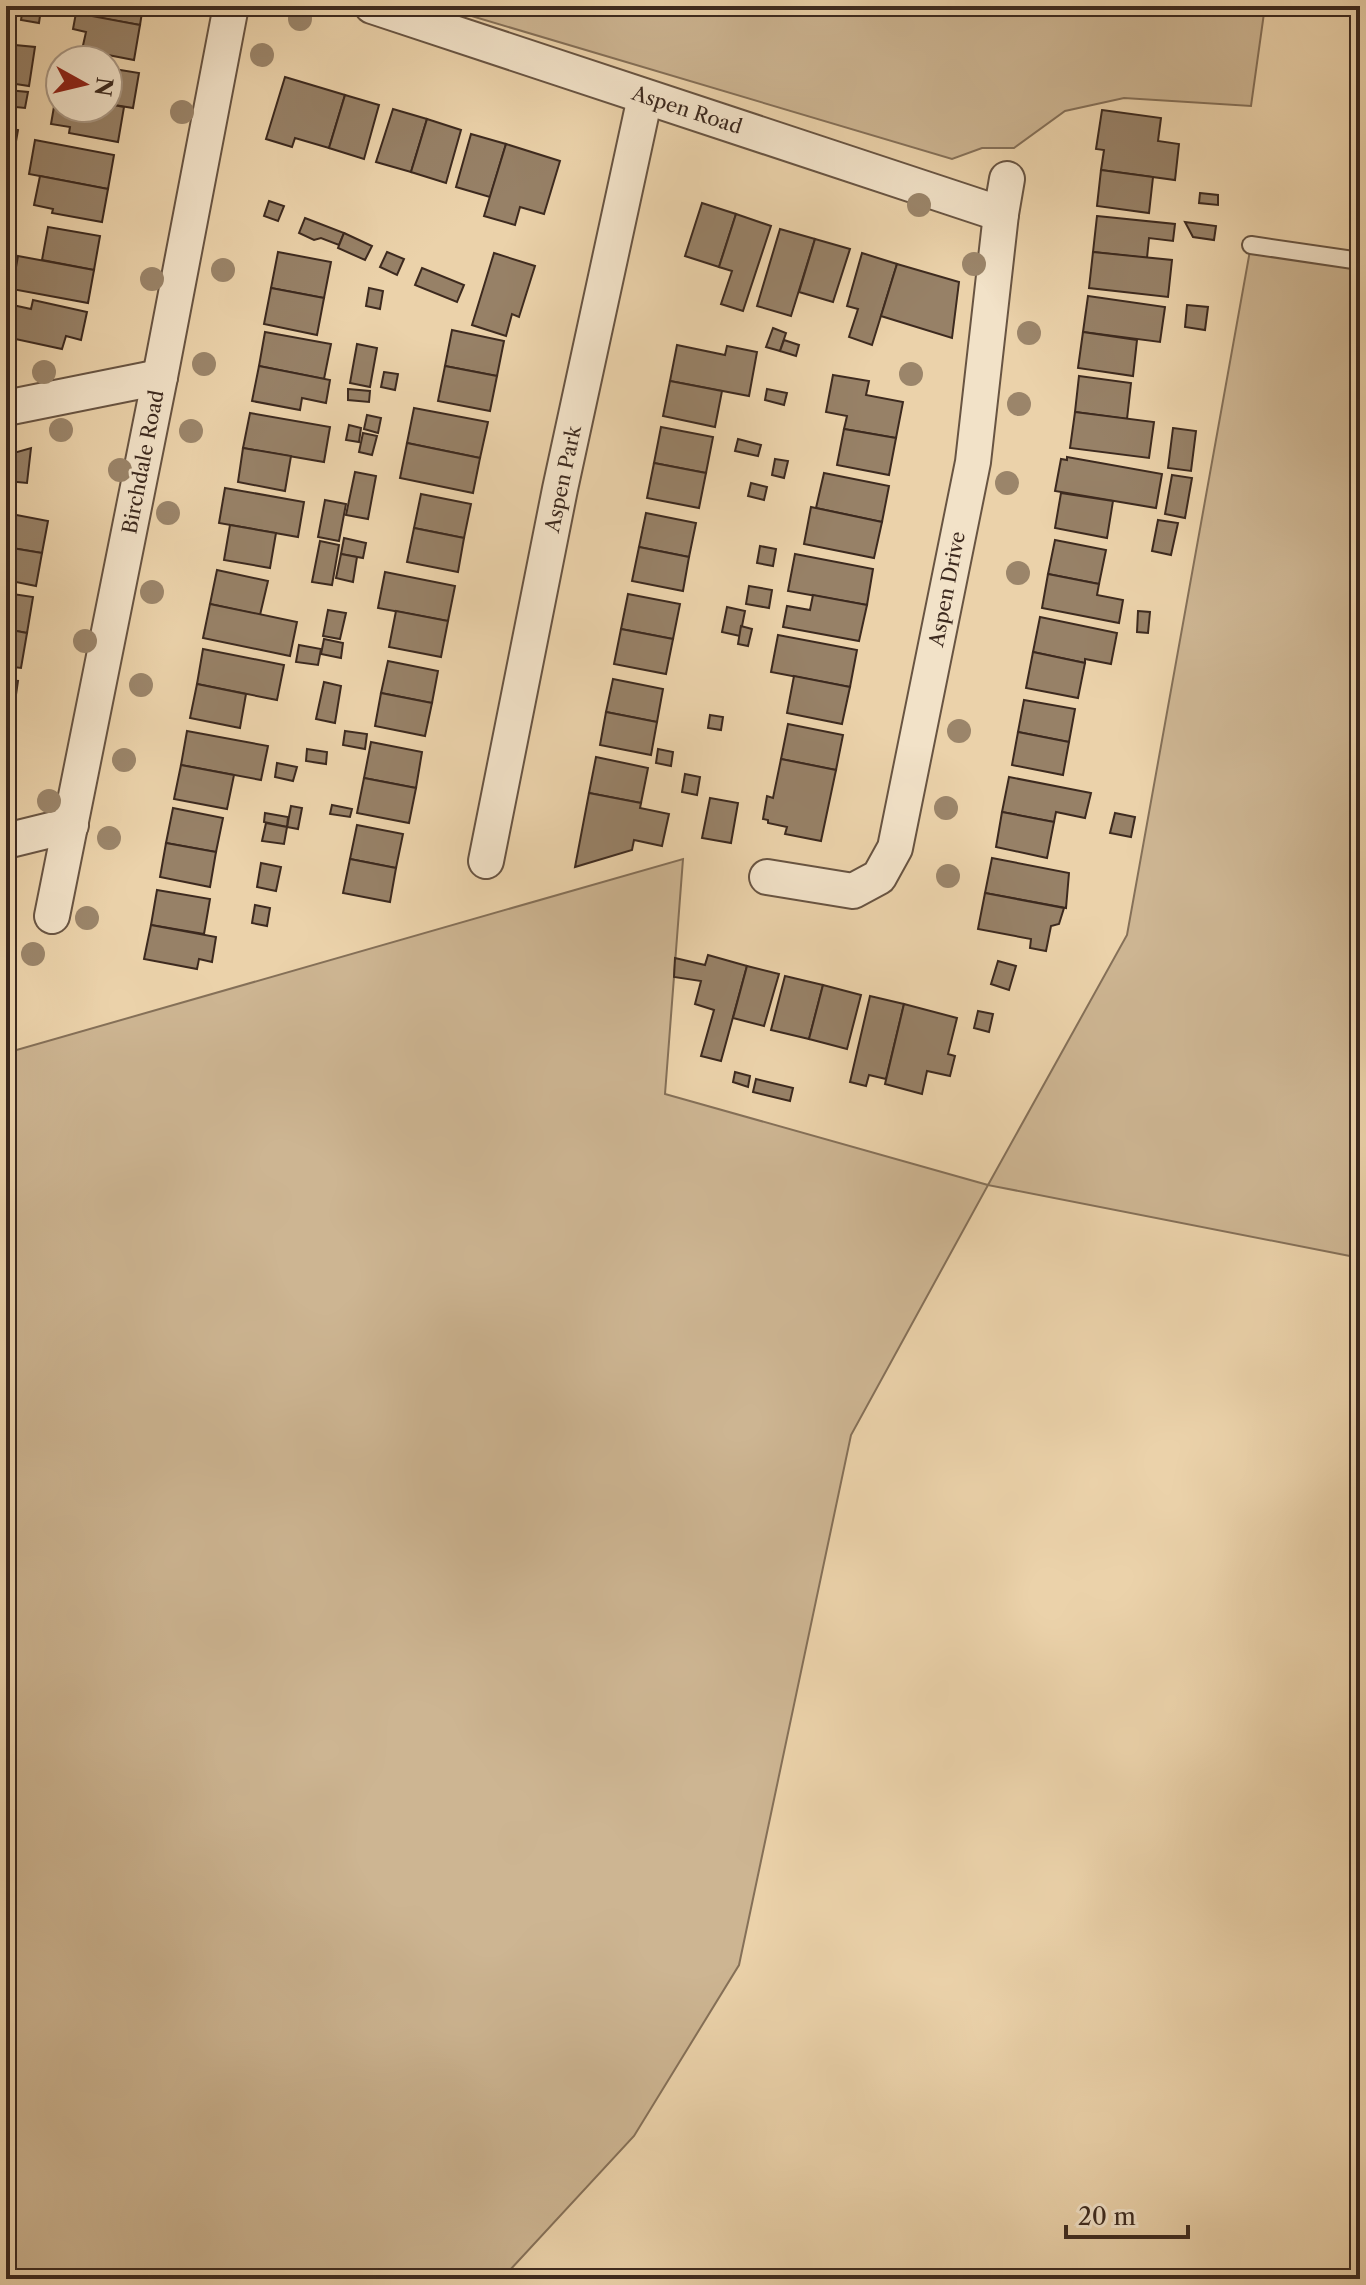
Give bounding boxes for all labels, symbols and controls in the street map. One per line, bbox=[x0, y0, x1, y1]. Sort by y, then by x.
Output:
north arrow bbox=[44, 44, 124, 124]
text: N bbox=[89, 75, 118, 98]
street label: Aspen Road bbox=[628, 81, 745, 139]
street label: Birchdale Road bbox=[117, 388, 169, 536]
street label: Aspen Park bbox=[540, 422, 586, 535]
street label: Aspen Drive bbox=[924, 529, 970, 650]
scale bar bbox=[1066, 2189, 1188, 2239]
text: 20 m bbox=[1078, 2202, 1136, 2231]

